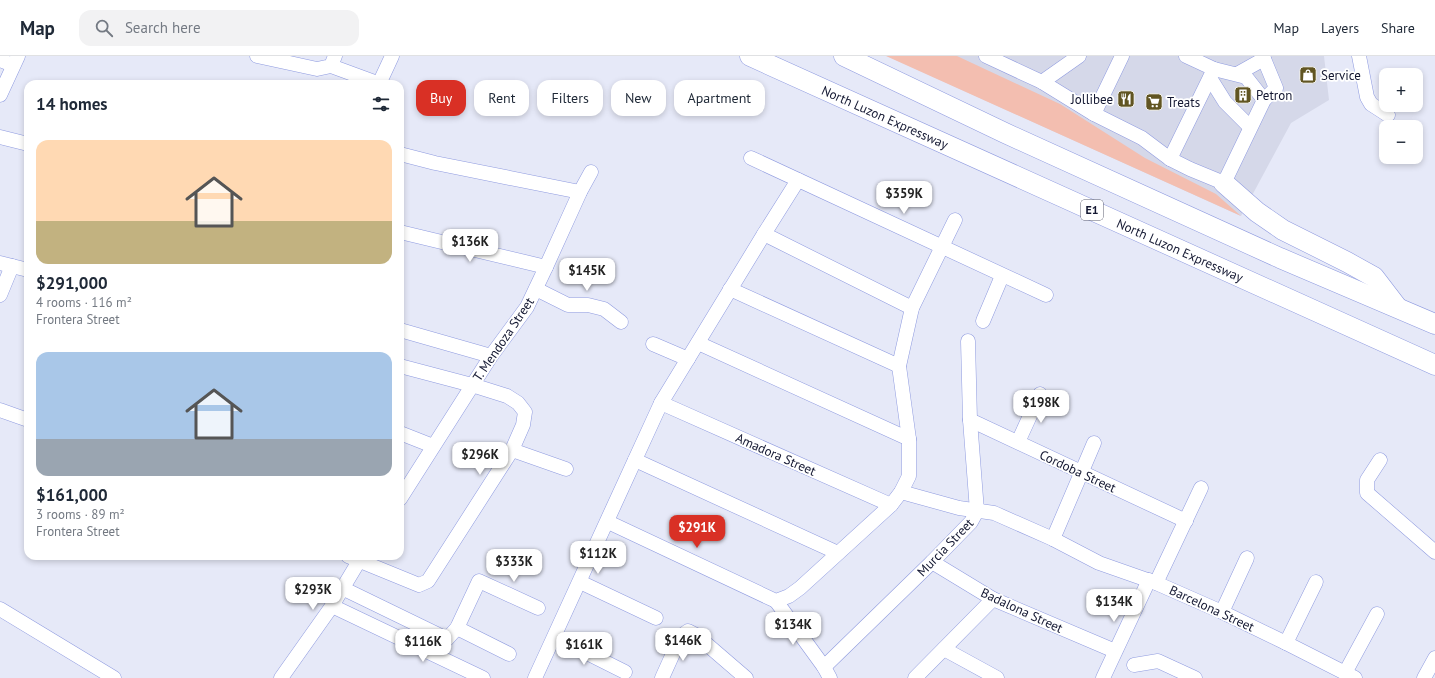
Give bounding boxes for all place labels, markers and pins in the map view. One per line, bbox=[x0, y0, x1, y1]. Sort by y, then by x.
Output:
shop icon: Service bbox=[1298, 65, 1318, 85]
place label: Service bbox=[1321, 67, 1361, 84]
building icon: Petron bbox=[1233, 85, 1253, 105]
place label: Petron bbox=[1256, 87, 1292, 104]
restaurant icon: Jollibee bbox=[1116, 89, 1136, 109]
place label: Jollibee bbox=[1070, 91, 1113, 108]
supermarket icon: Treats bbox=[1144, 92, 1164, 112]
place label: Treats bbox=[1167, 94, 1200, 111]
pin: $359K bbox=[876, 181, 932, 215]
pin: $136K bbox=[442, 229, 498, 263]
pin: $145K bbox=[559, 258, 615, 292]
pin: $198K bbox=[1013, 390, 1069, 424]
pin: $296K bbox=[452, 442, 508, 476]
pin: $291K bbox=[669, 515, 725, 549]
pin: $112K bbox=[570, 541, 626, 575]
pin: $333K bbox=[486, 549, 542, 583]
pin: $293K bbox=[285, 577, 341, 611]
pin: $134K bbox=[1086, 589, 1142, 623]
pin: $134K bbox=[765, 612, 821, 646]
pin: $146K bbox=[655, 628, 711, 662]
pin: $116K bbox=[395, 629, 451, 663]
pin: $161K bbox=[556, 632, 612, 666]

